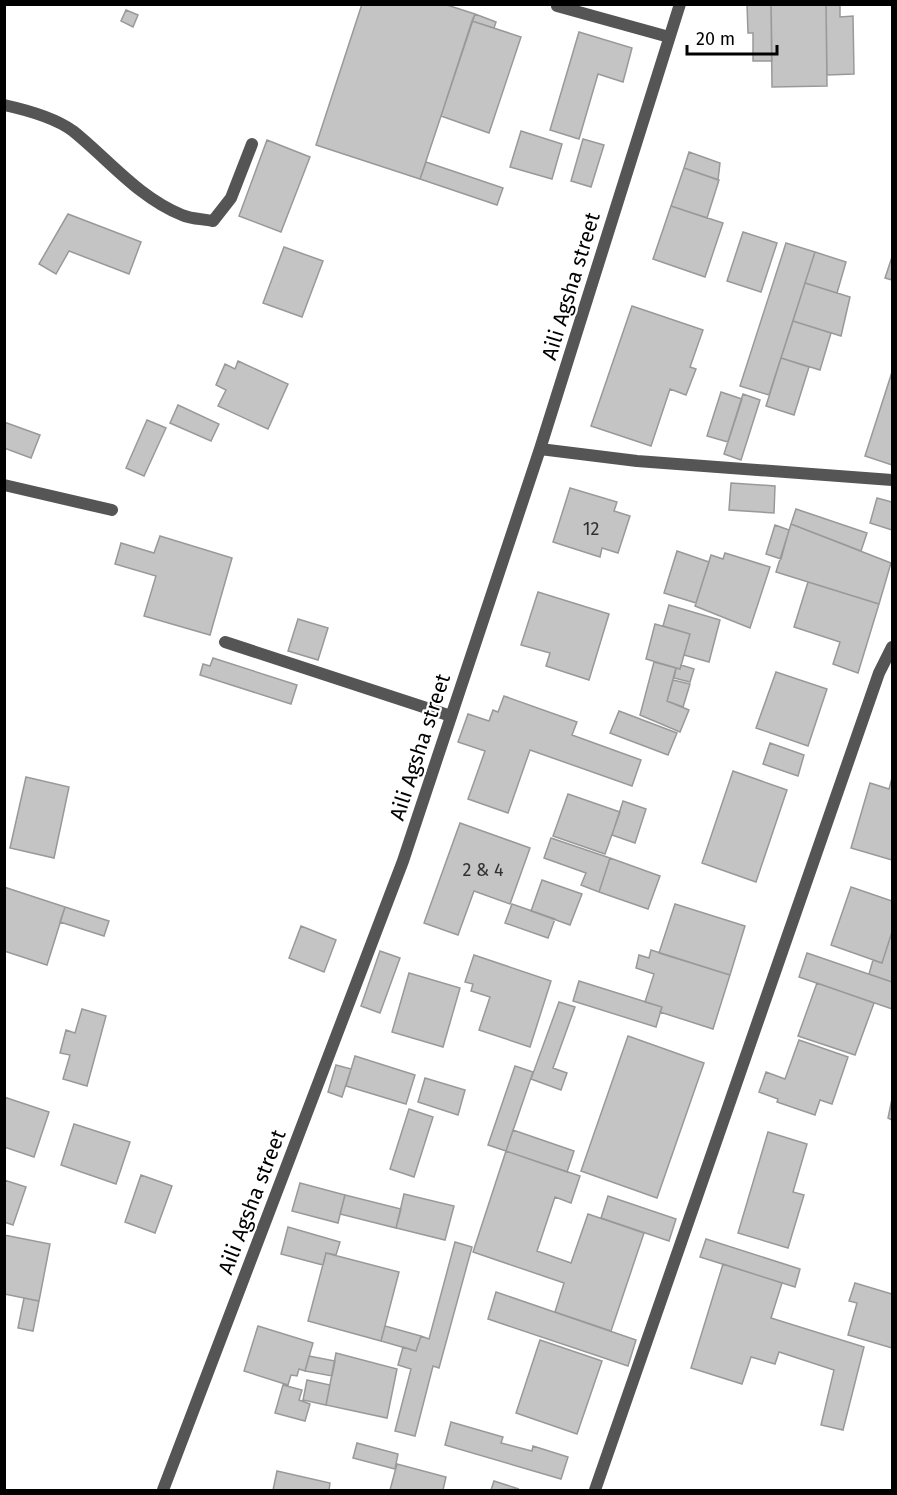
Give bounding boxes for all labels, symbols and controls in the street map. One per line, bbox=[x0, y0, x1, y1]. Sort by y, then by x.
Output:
scale bar bbox=[687, 18, 777, 56]
text: 20 m bbox=[696, 28, 735, 50]
street label: Aili Agsha street bbox=[536, 209, 606, 363]
house number: 12 bbox=[583, 518, 599, 540]
street label: Aili Agsha street bbox=[384, 670, 456, 824]
house number: 2 & 4 bbox=[462, 859, 504, 881]
street label: Aili Agsha street bbox=[212, 1126, 292, 1278]

